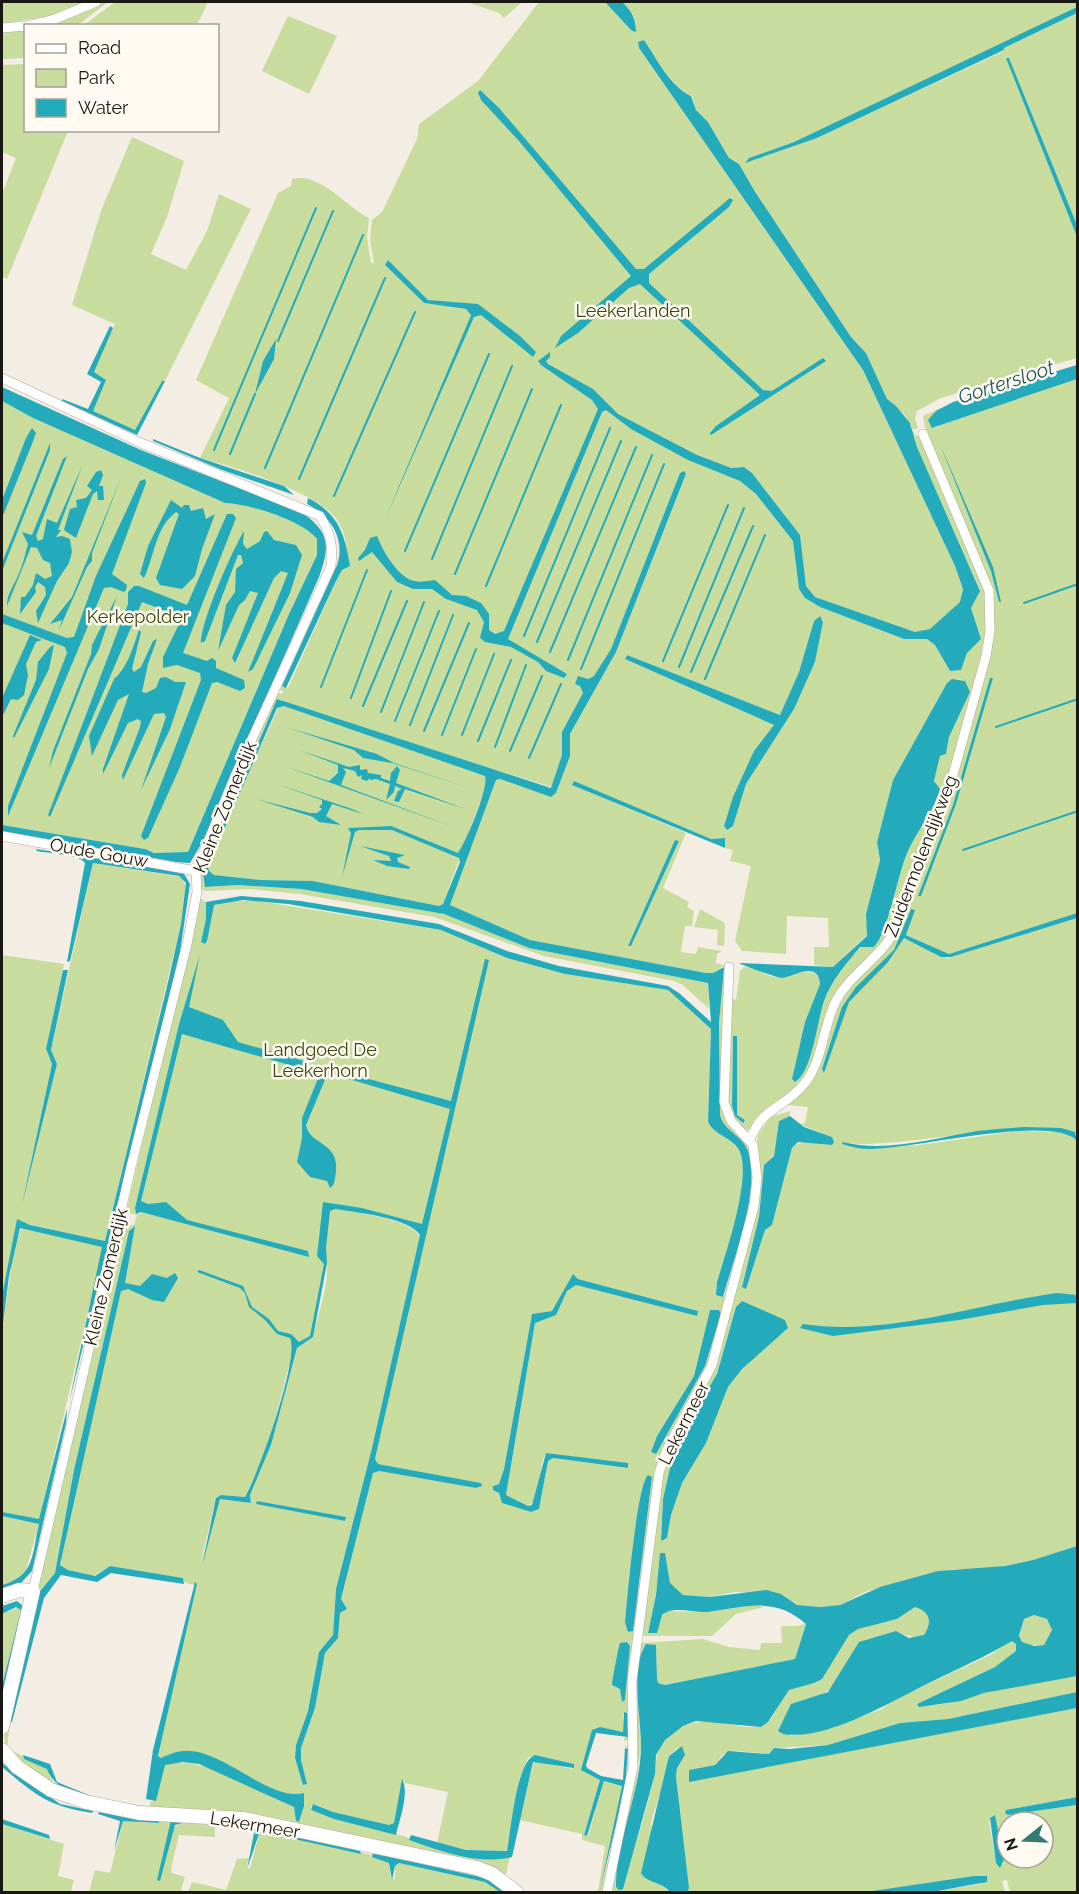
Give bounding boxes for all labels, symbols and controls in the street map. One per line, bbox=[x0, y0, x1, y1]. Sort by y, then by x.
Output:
legend bbox=[24, 24, 219, 132]
text: Road bbox=[78, 37, 121, 58]
text: Park bbox=[78, 67, 115, 88]
text: Water bbox=[78, 97, 129, 118]
park label: Leekerlanden bbox=[576, 300, 690, 321]
water label: Gortersloot bbox=[955, 355, 1058, 409]
park label: Kerkepolder bbox=[87, 606, 190, 627]
street label: Kleine Zomerdijk bbox=[189, 737, 261, 876]
street label: Zuidermolendijkweg bbox=[880, 772, 961, 940]
street label: Oude Gouw bbox=[48, 834, 150, 872]
park label: Landgoed De Leekerhorn bbox=[263, 1039, 377, 1081]
street label: Kleine Zomerdijk bbox=[80, 1206, 132, 1348]
street label: Lekermeer bbox=[654, 1377, 714, 1468]
street label: Lekermeer bbox=[209, 1807, 302, 1842]
north arrow bbox=[995, 1810, 1055, 1870]
text: N bbox=[1000, 1836, 1022, 1853]

